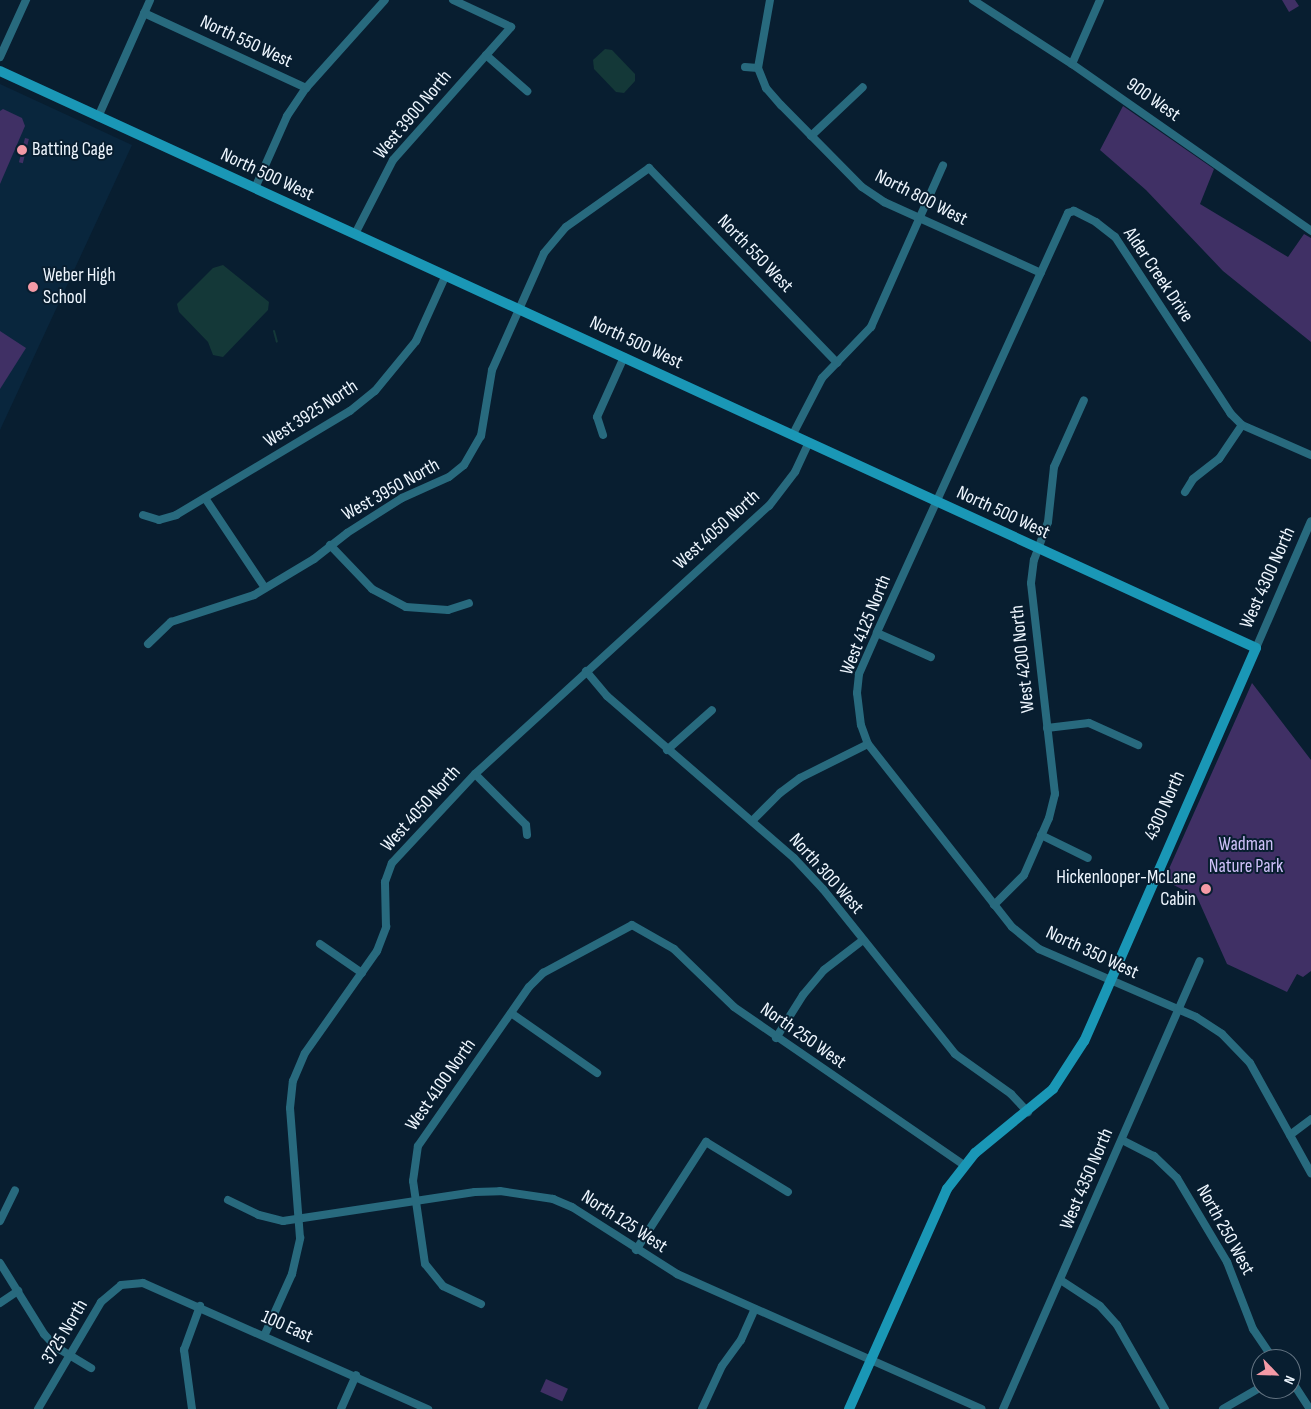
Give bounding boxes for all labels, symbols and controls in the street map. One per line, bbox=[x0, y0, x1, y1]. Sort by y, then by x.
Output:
street label: North 550 West bbox=[196, 11, 296, 73]
street label: West 3900 North bbox=[369, 66, 457, 164]
street label: 900 West bbox=[1122, 73, 1184, 127]
place label: Batting Cage bbox=[32, 139, 113, 161]
marker: Batting Cage bbox=[16, 144, 28, 156]
street label: North 500 West bbox=[217, 144, 317, 206]
street label: North 800 West bbox=[871, 165, 971, 231]
street label: North 550 West bbox=[712, 210, 798, 298]
street label: Alder Creek Drive bbox=[1118, 223, 1198, 327]
place label: Weber High School bbox=[43, 265, 116, 309]
marker: Weber High School bbox=[27, 281, 39, 293]
street label: North 500 West bbox=[586, 312, 686, 374]
street label: West 3925 North bbox=[260, 375, 362, 453]
street label: West 3950 North bbox=[338, 454, 444, 526]
street label: North 500 West bbox=[953, 482, 1053, 544]
street label: West 4050 North bbox=[669, 485, 765, 575]
street label: West 4300 North bbox=[1236, 524, 1300, 632]
street label: West 4125 North bbox=[836, 572, 896, 678]
street label: West 4200 North bbox=[1006, 604, 1040, 714]
street label: West 4050 North bbox=[376, 761, 466, 857]
street label: 4300 North bbox=[1140, 768, 1190, 844]
street label: North 300 West bbox=[784, 829, 868, 919]
park label: Wadman Nature Park bbox=[1209, 834, 1283, 878]
place label: Hickenlooper-McLane Cabin bbox=[1056, 867, 1196, 911]
marker: Hickenlooper-McLane Cabin bbox=[1200, 883, 1212, 895]
street label: North 350 West bbox=[1042, 922, 1142, 984]
street label: North 250 West bbox=[756, 998, 850, 1074]
street label: West 4100 North bbox=[401, 1035, 481, 1135]
street label: West 4350 North bbox=[1055, 1125, 1119, 1233]
street label: North 250 West bbox=[1191, 1181, 1259, 1279]
street label: North 125 West bbox=[577, 1186, 671, 1258]
street label: 3725 North bbox=[37, 1296, 93, 1368]
street label: 100 East bbox=[258, 1306, 316, 1348]
north arrow bbox=[1251, 1349, 1301, 1399]
text: N bbox=[1280, 1373, 1299, 1387]

